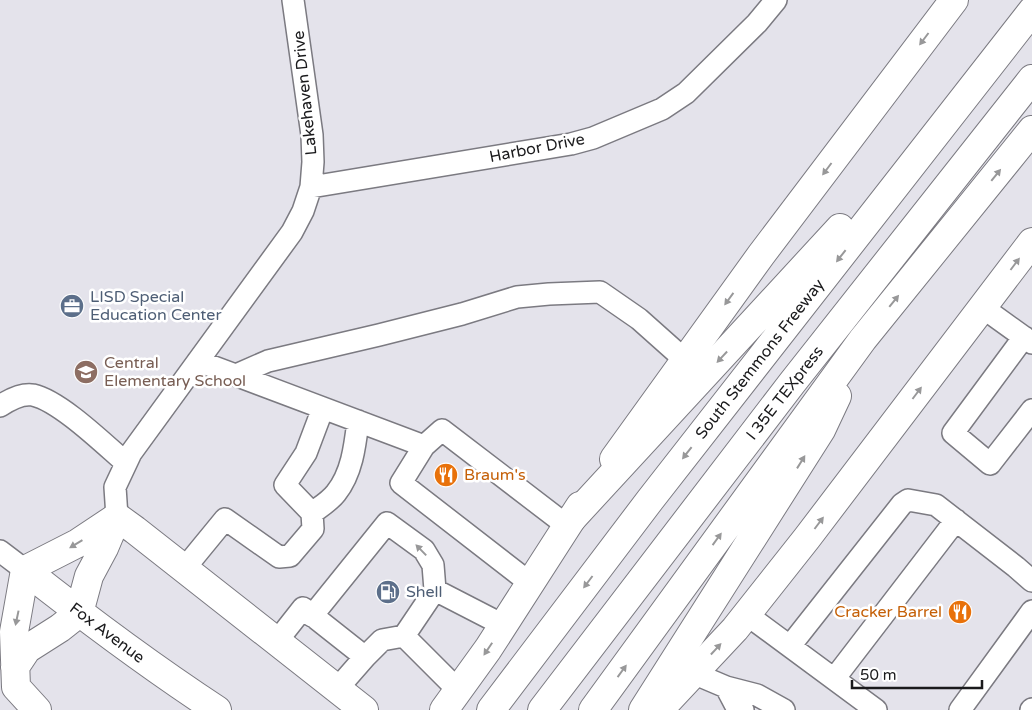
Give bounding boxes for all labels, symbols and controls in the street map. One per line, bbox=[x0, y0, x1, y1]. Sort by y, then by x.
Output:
street label: Lakehaven Drive bbox=[289, 30, 321, 156]
one-way arrow bbox=[919, 32, 930, 45]
street label: Harbor Drive bbox=[488, 129, 586, 167]
one-way arrow bbox=[822, 162, 832, 176]
one-way arrow bbox=[990, 169, 1001, 182]
one-way arrow bbox=[835, 249, 846, 262]
one-way arrow bbox=[1010, 258, 1021, 271]
street label: South Stemmons Freeway bbox=[691, 275, 829, 443]
place label: LISD Special Education Center bbox=[90, 287, 222, 325]
one-way arrow bbox=[724, 292, 735, 305]
office icon: LISD Special Education Center bbox=[59, 293, 85, 319]
one-way arrow bbox=[888, 295, 899, 308]
street label: I 35E TEXpress bbox=[742, 342, 828, 444]
one-way arrow bbox=[716, 351, 728, 363]
place label: Central Elementary School bbox=[104, 353, 246, 391]
school or university icon: Central Elementary School bbox=[73, 359, 99, 385]
one-way arrow bbox=[912, 386, 922, 400]
one-way arrow bbox=[681, 446, 692, 459]
one-way arrow bbox=[796, 455, 805, 469]
restaurant icon: Braum's bbox=[433, 462, 459, 488]
place label: Braum's bbox=[464, 465, 526, 485]
one-way arrow bbox=[813, 517, 824, 530]
one-way arrow bbox=[712, 533, 723, 546]
one-way arrow bbox=[70, 540, 83, 549]
one-way arrow bbox=[415, 544, 427, 556]
one-way arrow bbox=[583, 575, 593, 589]
fuel station icon: Shell bbox=[375, 579, 401, 605]
place label: Shell bbox=[406, 582, 443, 602]
street label: Fox Avenue bbox=[66, 598, 148, 668]
restaurant icon: Cracker Barrel bbox=[947, 599, 973, 625]
place label: Cracker Barrel bbox=[834, 602, 942, 622]
one-way arrow bbox=[13, 611, 21, 626]
one-way arrow bbox=[483, 642, 493, 655]
one-way arrow bbox=[710, 643, 722, 655]
scale bar bbox=[852, 658, 982, 690]
one-way arrow bbox=[617, 664, 627, 678]
text: 50 m bbox=[860, 666, 897, 684]

